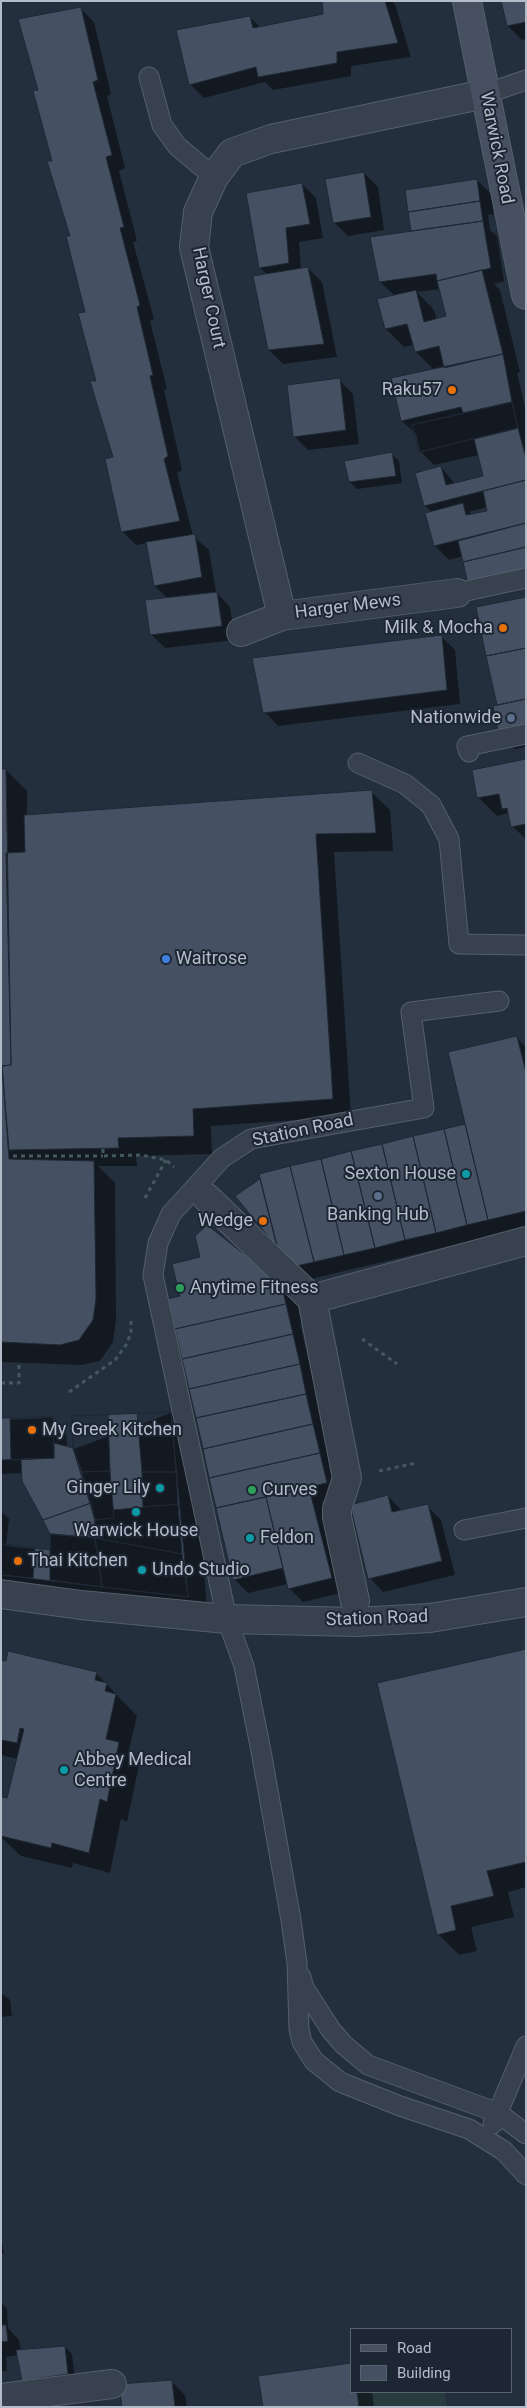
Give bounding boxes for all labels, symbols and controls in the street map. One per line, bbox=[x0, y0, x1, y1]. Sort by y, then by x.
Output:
street label: Warwick Road bbox=[475, 90, 517, 206]
street label: Harger Court bbox=[187, 245, 229, 351]
place label: Raku57 bbox=[382, 379, 442, 401]
marker: Raku57 bbox=[446, 384, 458, 396]
street label: Harger Mews bbox=[294, 590, 402, 624]
place label: Milk & Mocha bbox=[384, 617, 493, 639]
marker: Milk & Mocha bbox=[497, 622, 509, 634]
place label: Nationwide bbox=[410, 707, 501, 729]
marker: Nationwide bbox=[505, 712, 517, 724]
place label: Waitrose bbox=[176, 948, 247, 970]
marker: Waitrose bbox=[160, 953, 172, 965]
street label: Station Road bbox=[251, 1110, 355, 1152]
place label: Sexton House bbox=[345, 1163, 456, 1185]
marker: Sexton House bbox=[460, 1168, 472, 1180]
marker: Banking Hub bbox=[372, 1190, 384, 1202]
place label: Banking Hub bbox=[327, 1204, 429, 1226]
place label: Wedge bbox=[198, 1210, 253, 1232]
marker: Wedge bbox=[257, 1215, 269, 1227]
place label: Anytime Fitness bbox=[190, 1277, 319, 1299]
marker: Anytime Fitness bbox=[174, 1282, 186, 1294]
place label: My Greek Kitchen bbox=[42, 1419, 182, 1441]
marker: My Greek Kitchen bbox=[26, 1424, 38, 1436]
place label: Ginger Lily bbox=[66, 1477, 150, 1499]
place label: Curves bbox=[262, 1479, 317, 1501]
marker: Ginger Lily bbox=[154, 1482, 166, 1494]
marker: Curves bbox=[246, 1484, 258, 1496]
marker: Warwick House bbox=[130, 1506, 142, 1518]
place label: Warwick House bbox=[74, 1520, 198, 1542]
place label: Feldon bbox=[260, 1527, 314, 1549]
marker: Feldon bbox=[244, 1532, 256, 1544]
place label: Thai Kitchen bbox=[28, 1550, 128, 1572]
marker: Thai Kitchen bbox=[12, 1555, 24, 1567]
place label: Undo Studio bbox=[152, 1559, 250, 1581]
marker: Undo Studio bbox=[136, 1564, 148, 1576]
street label: Station Road bbox=[325, 1606, 429, 1632]
place label: Abbey Medical Centre bbox=[74, 1749, 192, 1792]
marker: Abbey Medical Centre bbox=[58, 1764, 70, 1776]
legend bbox=[350, 2328, 512, 2393]
text: Road bbox=[397, 2339, 431, 2357]
text: Building bbox=[397, 2364, 451, 2382]

